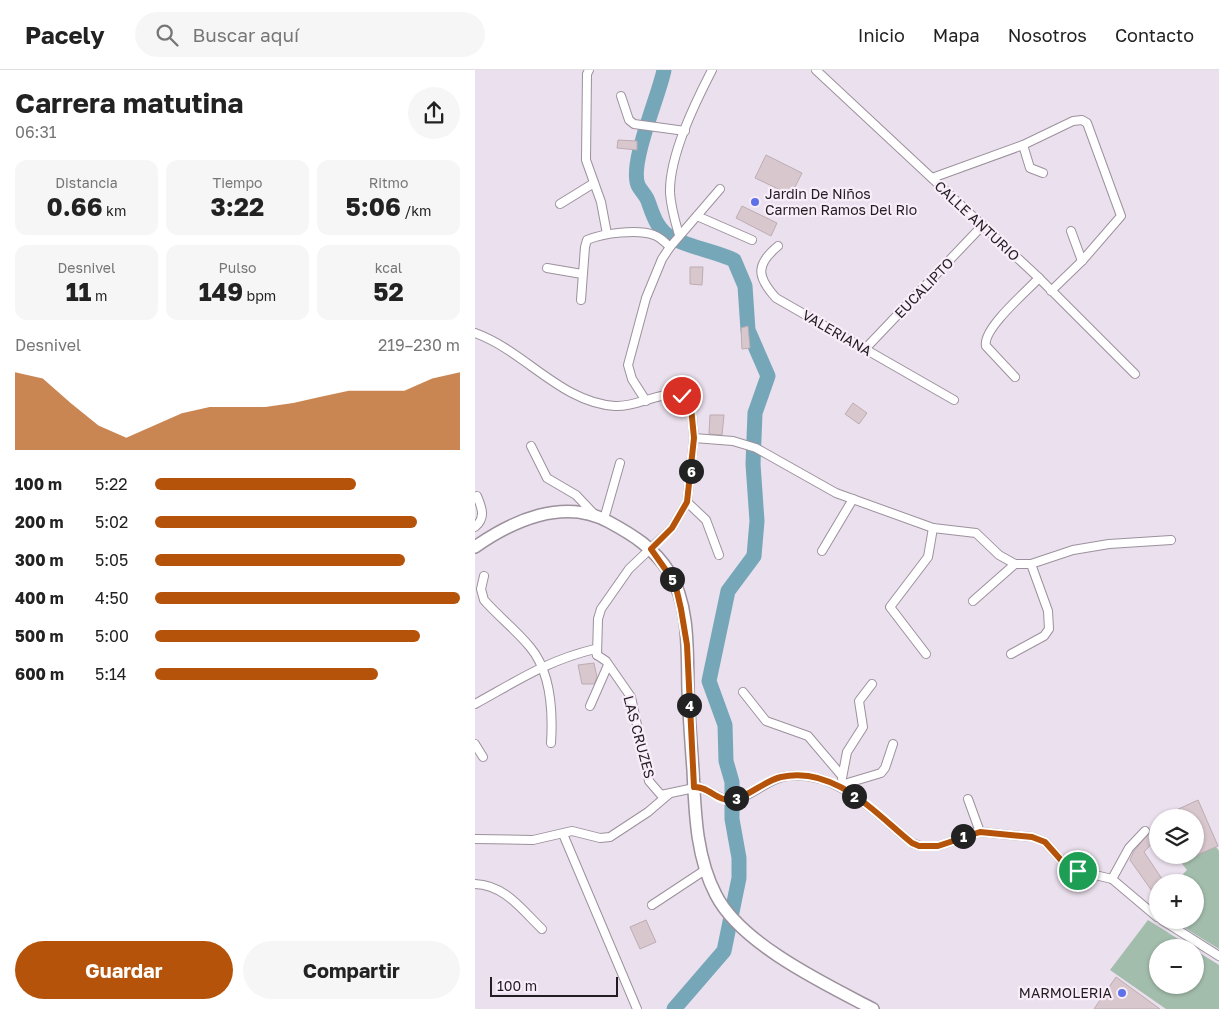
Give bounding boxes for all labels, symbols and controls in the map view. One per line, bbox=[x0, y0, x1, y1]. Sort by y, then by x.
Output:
search box bbox=[135, 12, 485, 57]
text: Pacely bbox=[25, 20, 105, 49]
icon: search bbox=[153, 21, 181, 49]
text: Buscar aquí bbox=[193, 23, 299, 46]
text: Inicio bbox=[858, 24, 905, 46]
text: Mapa bbox=[933, 24, 980, 46]
text: Nosotros bbox=[1008, 24, 1087, 46]
text: Contacto bbox=[1115, 24, 1194, 46]
text: Carrera matutina bbox=[15, 86, 243, 119]
button: share bbox=[408, 87, 460, 139]
text: 06:31 bbox=[15, 122, 57, 142]
text: Distancia bbox=[55, 174, 118, 191]
text: Tiempo bbox=[213, 174, 262, 191]
text: Ritmo bbox=[369, 174, 408, 191]
street label: CALLE ANTURIO bbox=[931, 177, 1023, 264]
place label: Jardin De Niños Carmen Ramos Del Rio bbox=[765, 185, 917, 218]
text: 0.66 bbox=[47, 191, 103, 222]
text: 3:22 bbox=[211, 191, 264, 222]
text: 5:06 bbox=[346, 191, 401, 222]
marker: Jardin De Niños Carmen Ramos Del Rio bbox=[749, 196, 761, 208]
text: km bbox=[103, 202, 126, 219]
text: /km bbox=[401, 202, 431, 219]
street label: EUCALIPTO bbox=[891, 254, 957, 321]
text: Desnivel bbox=[58, 259, 115, 276]
text: Pulso bbox=[219, 259, 256, 276]
text: kcal bbox=[375, 259, 402, 276]
text: 11 bbox=[66, 276, 91, 307]
text: 149 bbox=[199, 276, 243, 307]
text: 52 bbox=[373, 276, 404, 307]
text: m bbox=[91, 287, 107, 304]
text: bpm bbox=[243, 287, 276, 304]
street label: VALERIANA bbox=[800, 306, 876, 360]
text: Desnivel bbox=[15, 335, 81, 355]
text: 219–230 m bbox=[378, 335, 460, 355]
pin bbox=[661, 375, 703, 417]
icon: check bbox=[668, 382, 696, 410]
pin: 6 bbox=[679, 458, 703, 484]
text: 6 bbox=[687, 463, 696, 480]
text: 100 m bbox=[15, 474, 62, 494]
text: 5:22 bbox=[95, 474, 128, 494]
text: 200 m bbox=[15, 512, 64, 532]
text: 5:02 bbox=[95, 512, 128, 532]
text: 300 m bbox=[15, 550, 64, 570]
text: 5:05 bbox=[95, 550, 128, 570]
pin: 5 bbox=[659, 566, 685, 592]
text: 5 bbox=[668, 571, 677, 588]
text: 400 m bbox=[15, 588, 64, 608]
text: 4:50 bbox=[95, 588, 129, 608]
text: 500 m bbox=[15, 626, 64, 646]
text: 5:00 bbox=[95, 626, 129, 646]
text: 600 m bbox=[15, 664, 64, 684]
text: 5:14 bbox=[95, 664, 127, 684]
pin: 4 bbox=[677, 692, 701, 718]
street label: LAS CRUZES bbox=[620, 694, 659, 780]
text: 4 bbox=[685, 697, 694, 714]
pin: 2 bbox=[841, 784, 867, 808]
pin: 3 bbox=[723, 786, 749, 810]
text: 2 bbox=[850, 788, 859, 805]
text: 3 bbox=[732, 790, 741, 807]
map controls bbox=[1149, 809, 1204, 994]
button: layers bbox=[1149, 809, 1204, 864]
pin: 1 bbox=[951, 824, 975, 848]
text: 1 bbox=[960, 828, 967, 845]
pin bbox=[1057, 850, 1099, 892]
icon: arrive bbox=[1064, 857, 1092, 885]
button: + bbox=[1149, 874, 1204, 929]
button: − bbox=[1149, 939, 1204, 994]
button: Guardar bbox=[15, 941, 233, 999]
button: Compartir bbox=[243, 941, 460, 999]
scale bar bbox=[490, 974, 617, 997]
text: 100 m bbox=[497, 977, 537, 994]
place label: MARMOLERIA bbox=[1019, 984, 1113, 1001]
marker: MARMOLERIA bbox=[1116, 987, 1128, 999]

